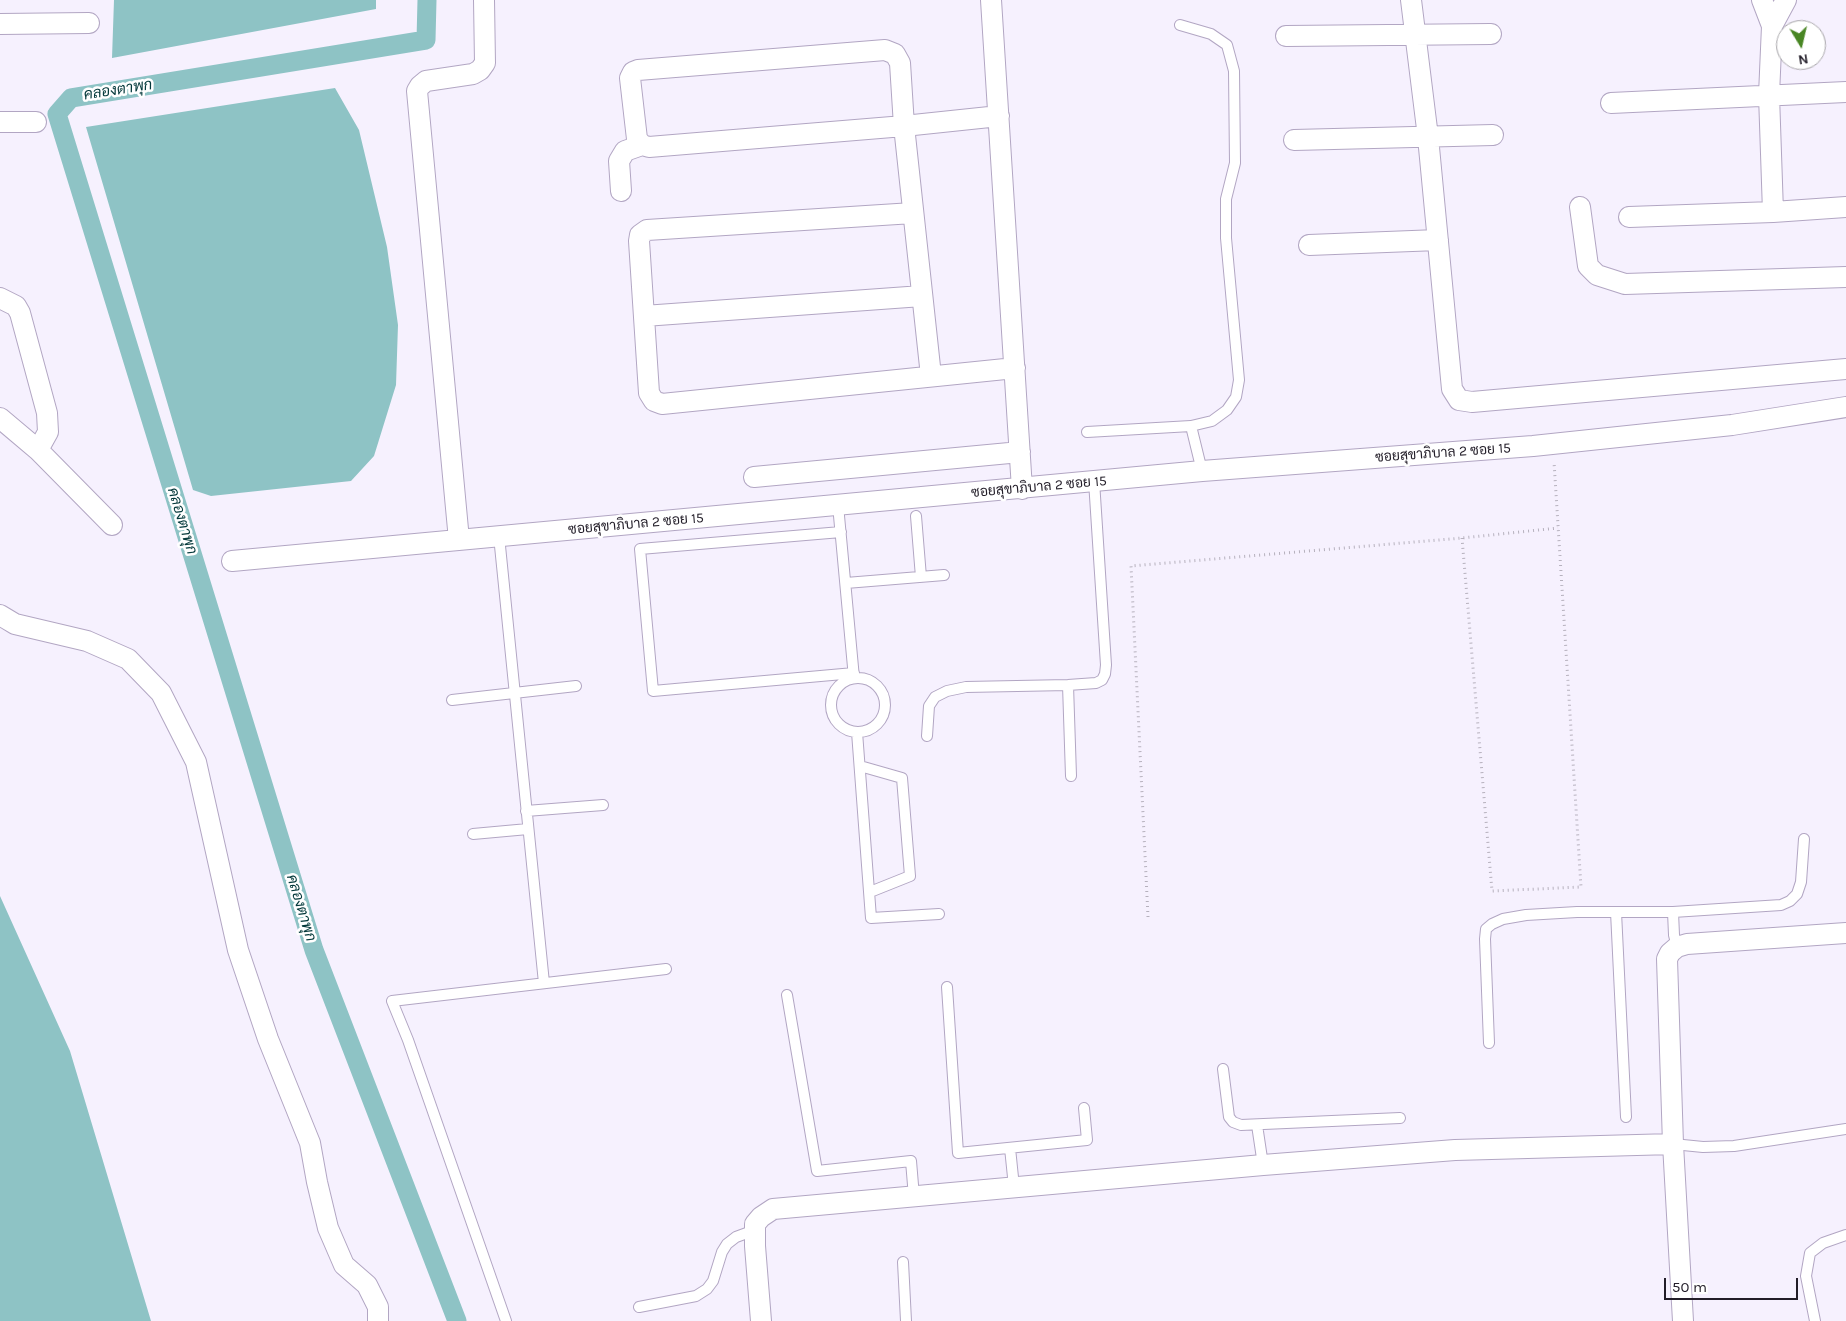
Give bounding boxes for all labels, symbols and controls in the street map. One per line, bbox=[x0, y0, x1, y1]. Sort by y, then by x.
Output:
north arrow bbox=[1776, 20, 1826, 70]
text: N bbox=[1797, 50, 1810, 69]
water label: คลองตาพุก bbox=[82, 76, 154, 104]
street label: ซอยสุขาภิบาล 2 ซอย 15 bbox=[1375, 440, 1511, 466]
street label: ซอยสุขาภิบาล 2 ซอย 15 bbox=[970, 473, 1108, 501]
water label: คลองตาพุก bbox=[163, 485, 201, 557]
street label: ซอยสุขาภิบาล 2 ซอย 15 bbox=[567, 510, 705, 538]
water label: คลองตาพุก bbox=[282, 872, 320, 944]
scale bar bbox=[1666, 1268, 1800, 1300]
text: 50 m bbox=[1672, 1278, 1707, 1296]

